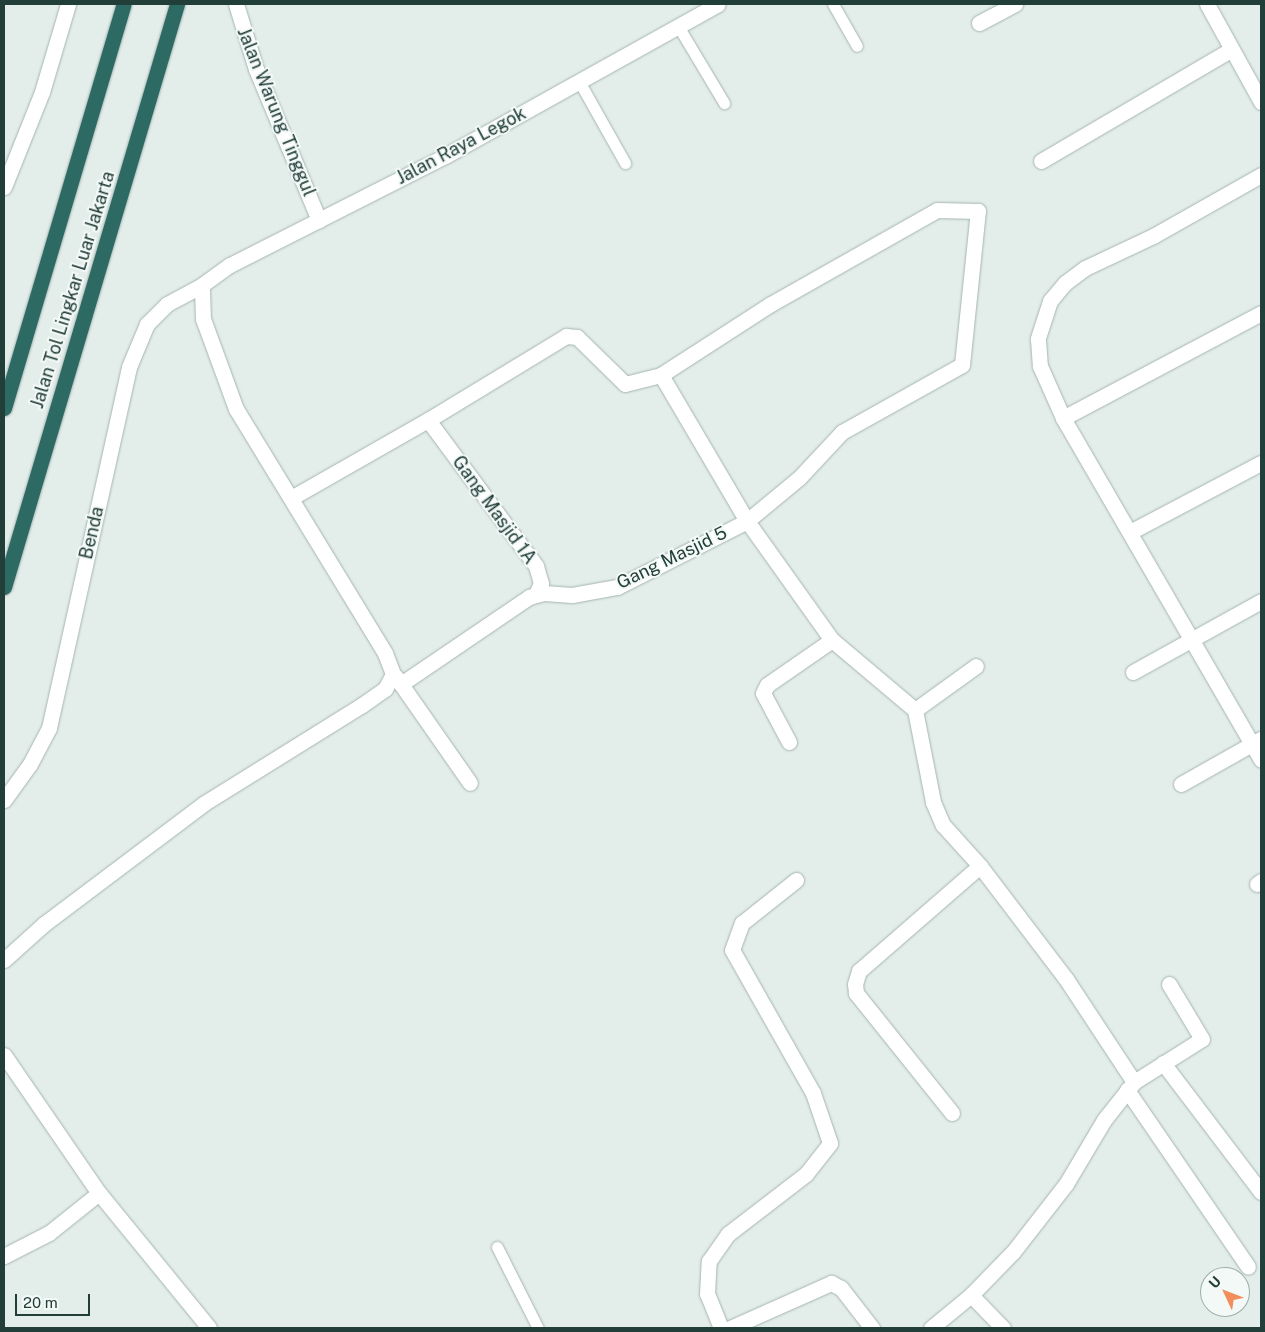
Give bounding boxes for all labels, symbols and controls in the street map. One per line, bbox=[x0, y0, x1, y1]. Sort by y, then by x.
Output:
street label: Jalan Warung Tinggul bbox=[232, 24, 320, 200]
street label: Jalan Raya Legok bbox=[392, 103, 530, 189]
street label: Jalan Tol Lingkar Luar Jakarta bbox=[27, 169, 119, 411]
street label: Gang Masjid 1A bbox=[448, 452, 540, 568]
street label: Benda bbox=[75, 505, 109, 561]
street label: Gang Masjid 5 bbox=[613, 522, 731, 594]
north arrow bbox=[1200, 1267, 1250, 1317]
text: U bbox=[1205, 1273, 1224, 1292]
scale bar bbox=[18, 1284, 92, 1316]
text: 20 m bbox=[23, 1294, 58, 1311]

